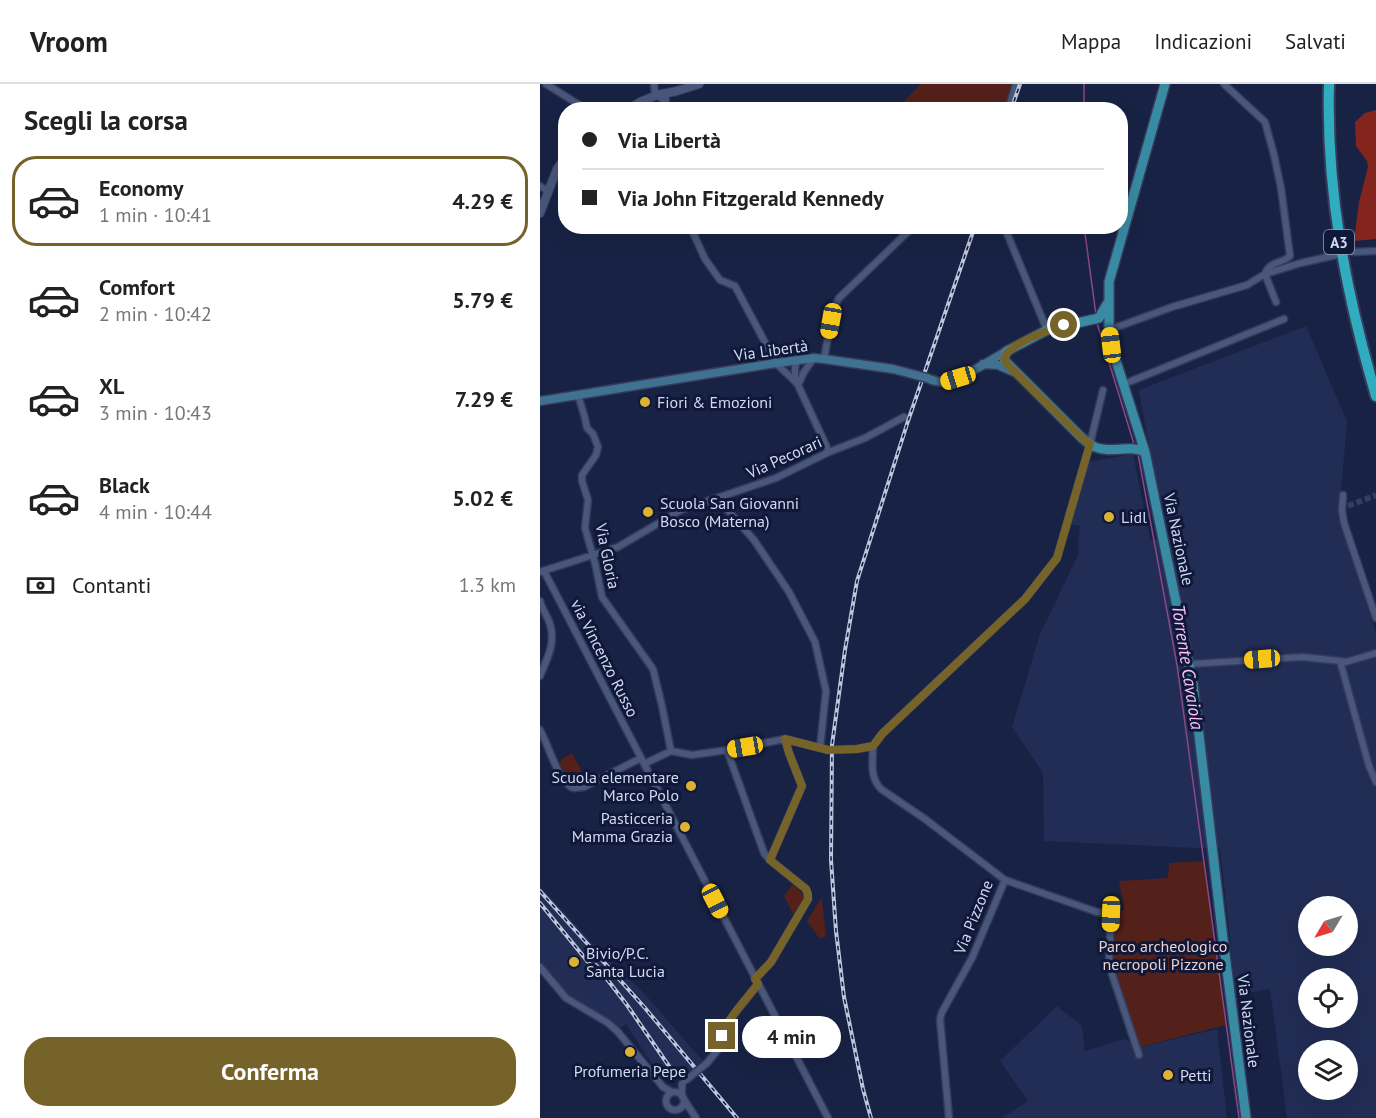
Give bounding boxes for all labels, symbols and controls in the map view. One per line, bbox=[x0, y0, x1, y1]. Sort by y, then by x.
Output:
text: Vroom bbox=[30, 23, 108, 60]
text: Mappa bbox=[1061, 28, 1121, 55]
text: Indicazioni bbox=[1154, 28, 1252, 55]
text: Salvati bbox=[1285, 28, 1346, 55]
text: Scegli la corsa bbox=[24, 103, 188, 137]
text: Via Libertà bbox=[618, 126, 721, 154]
icon: car bbox=[27, 174, 81, 228]
text: Economy bbox=[99, 174, 183, 202]
text: Via John Fitzgerald Kennedy bbox=[618, 184, 884, 212]
text: 4.29 € bbox=[452, 187, 513, 215]
text: 1 min · 10:41 bbox=[99, 202, 212, 228]
road number: A3 bbox=[1324, 230, 1354, 254]
icon: car bbox=[27, 273, 81, 327]
text: Comfort bbox=[99, 273, 175, 301]
text: 5.79 € bbox=[452, 286, 513, 314]
text: 2 min · 10:42 bbox=[99, 301, 212, 327]
car bbox=[819, 302, 843, 340]
route start bbox=[1050, 311, 1077, 338]
car bbox=[1100, 326, 1122, 364]
street label: Via Libertà bbox=[732, 335, 809, 365]
car bbox=[938, 364, 978, 392]
icon: car bbox=[27, 372, 81, 426]
text: XL bbox=[99, 372, 124, 400]
text: 7.29 € bbox=[455, 385, 513, 413]
place label: Fiori & Emozioni bbox=[657, 392, 772, 412]
marker: Fiori & Emozioni bbox=[638, 395, 652, 409]
text: 3 min · 10:43 bbox=[99, 400, 212, 426]
street label: Via Pecorari bbox=[742, 432, 825, 483]
icon: car bbox=[27, 471, 81, 525]
text: Black bbox=[99, 471, 150, 499]
text: 5.02 € bbox=[452, 484, 513, 512]
street label: Via Nazionale bbox=[1159, 490, 1199, 587]
place label: Scuola San Giovanni Bosco (Materna) bbox=[660, 493, 799, 531]
text: 4 min · 10:44 bbox=[99, 499, 212, 525]
marker: Scuola San Giovanni Bosco (Materna) bbox=[641, 505, 655, 519]
place label: Lidl bbox=[1121, 507, 1147, 527]
marker: Lidl bbox=[1102, 510, 1116, 524]
street label: Via Gloria bbox=[591, 521, 625, 591]
icon: cash bbox=[24, 569, 57, 602]
text: Contanti bbox=[72, 571, 151, 599]
text: 1.3 km bbox=[459, 572, 516, 598]
street label: via Vincenzo Russo bbox=[567, 596, 643, 720]
water label: Torrente Cavaiola bbox=[1167, 603, 1209, 731]
car bbox=[1243, 649, 1281, 669]
car bbox=[726, 735, 764, 759]
place label: Scuola elementare Marco Polo bbox=[551, 767, 679, 805]
marker: Scuola elementare Marco Polo bbox=[684, 779, 698, 793]
place label: Pasticceria Mamma Grazia bbox=[572, 808, 673, 846]
marker: Pasticceria Mamma Grazia bbox=[678, 820, 692, 834]
street label: Via Pizzone bbox=[949, 877, 997, 958]
car bbox=[699, 881, 731, 921]
car bbox=[1101, 896, 1121, 932]
north arrow bbox=[1298, 896, 1358, 956]
map controls bbox=[1298, 896, 1358, 1100]
park label: Parco archeologico necropoli Pizzone bbox=[1099, 936, 1227, 974]
place label: Bivio/P.C. Santa Lucia bbox=[586, 943, 665, 981]
marker: Bivio/P.C. Santa Lucia bbox=[567, 955, 581, 969]
button: locate bbox=[1298, 968, 1358, 1028]
street label: Via Nazionale bbox=[1233, 972, 1265, 1069]
callout: 4 min bbox=[743, 1015, 842, 1057]
route end bbox=[708, 1022, 735, 1049]
text: 4 min bbox=[767, 1024, 816, 1050]
button: Conferma bbox=[24, 1037, 516, 1106]
button: layers bbox=[1298, 1040, 1358, 1100]
marker: Profumeria Pepe bbox=[623, 1045, 637, 1059]
place label: Profumeria Pepe bbox=[574, 1061, 686, 1081]
place label: Petti bbox=[1180, 1065, 1212, 1085]
marker: Petti bbox=[1161, 1068, 1175, 1082]

